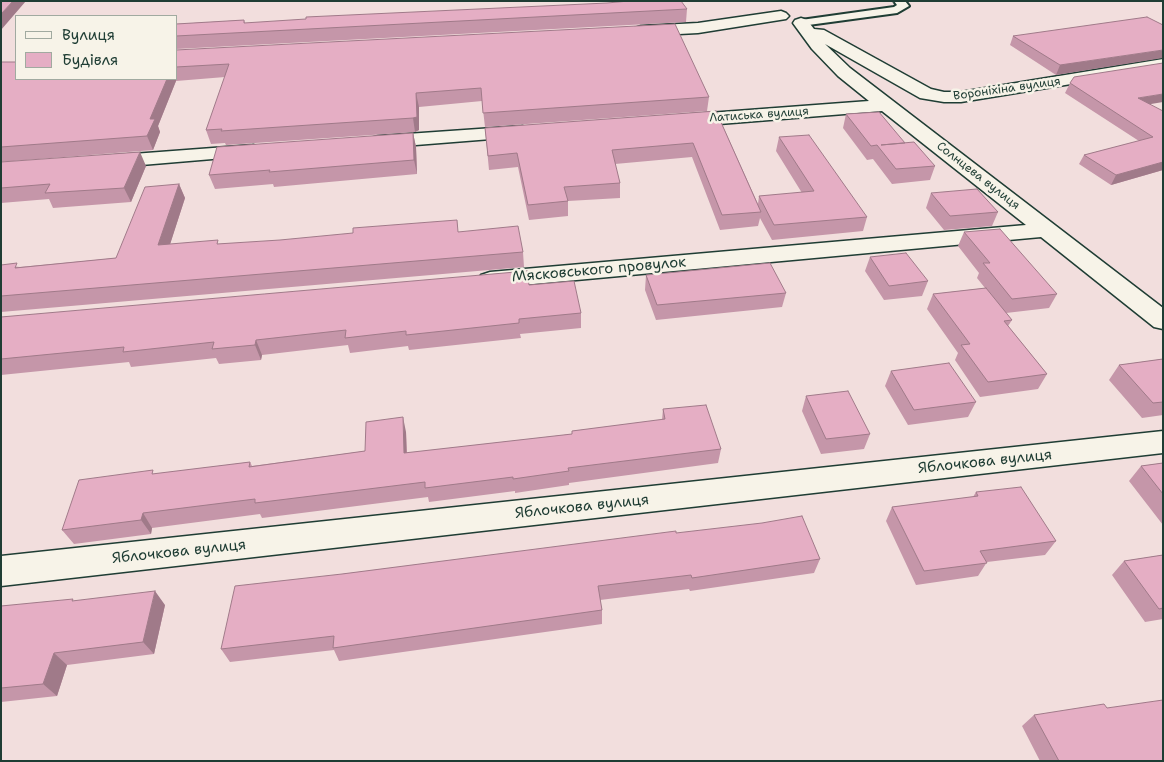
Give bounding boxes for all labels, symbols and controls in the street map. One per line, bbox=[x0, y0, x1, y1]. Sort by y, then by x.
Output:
legend bbox=[15, 15, 178, 80]
text: Вулиця bbox=[62, 25, 115, 45]
text: Будівля bbox=[62, 50, 118, 70]
street label: Вороніхіна вулиця bbox=[952, 74, 1062, 104]
street label: Латиська вулиця bbox=[709, 104, 809, 126]
street label: Солнцева вулиця bbox=[933, 139, 1023, 213]
street label: Мясковського провулок bbox=[511, 253, 687, 287]
street label: Яблочкова вулиця bbox=[917, 446, 1053, 478]
street label: Яблочкова вулиця bbox=[514, 491, 650, 523]
street label: Яблочкова вулиця bbox=[111, 536, 247, 568]

